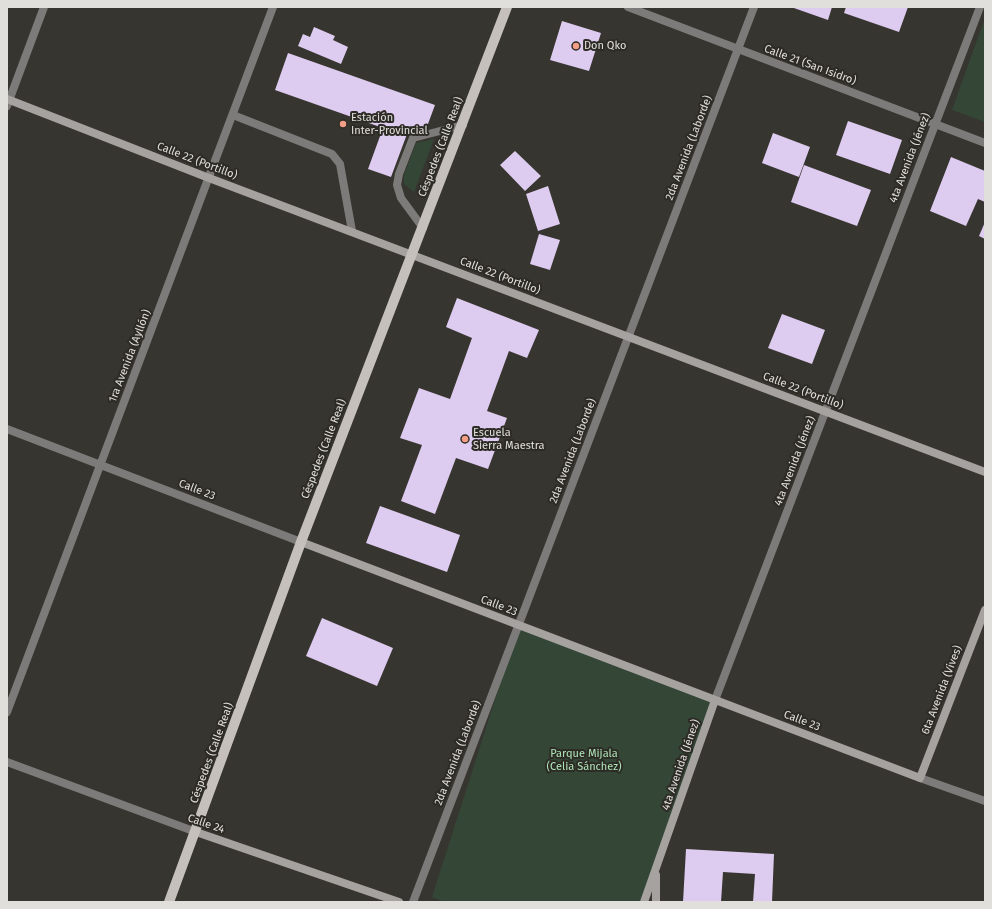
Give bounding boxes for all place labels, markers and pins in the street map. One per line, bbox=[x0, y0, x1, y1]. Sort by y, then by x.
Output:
place label: Don Qko bbox=[584, 39, 626, 53]
marker: Don Qko bbox=[571, 41, 581, 51]
place label: Estación Inter-Provincial bbox=[351, 111, 428, 137]
marker: Estación Inter-Provincial bbox=[338, 119, 348, 129]
place label: Escuela Sierra Maestra bbox=[473, 426, 545, 452]
marker: Escuela Sierra Maestra bbox=[460, 434, 470, 444]

